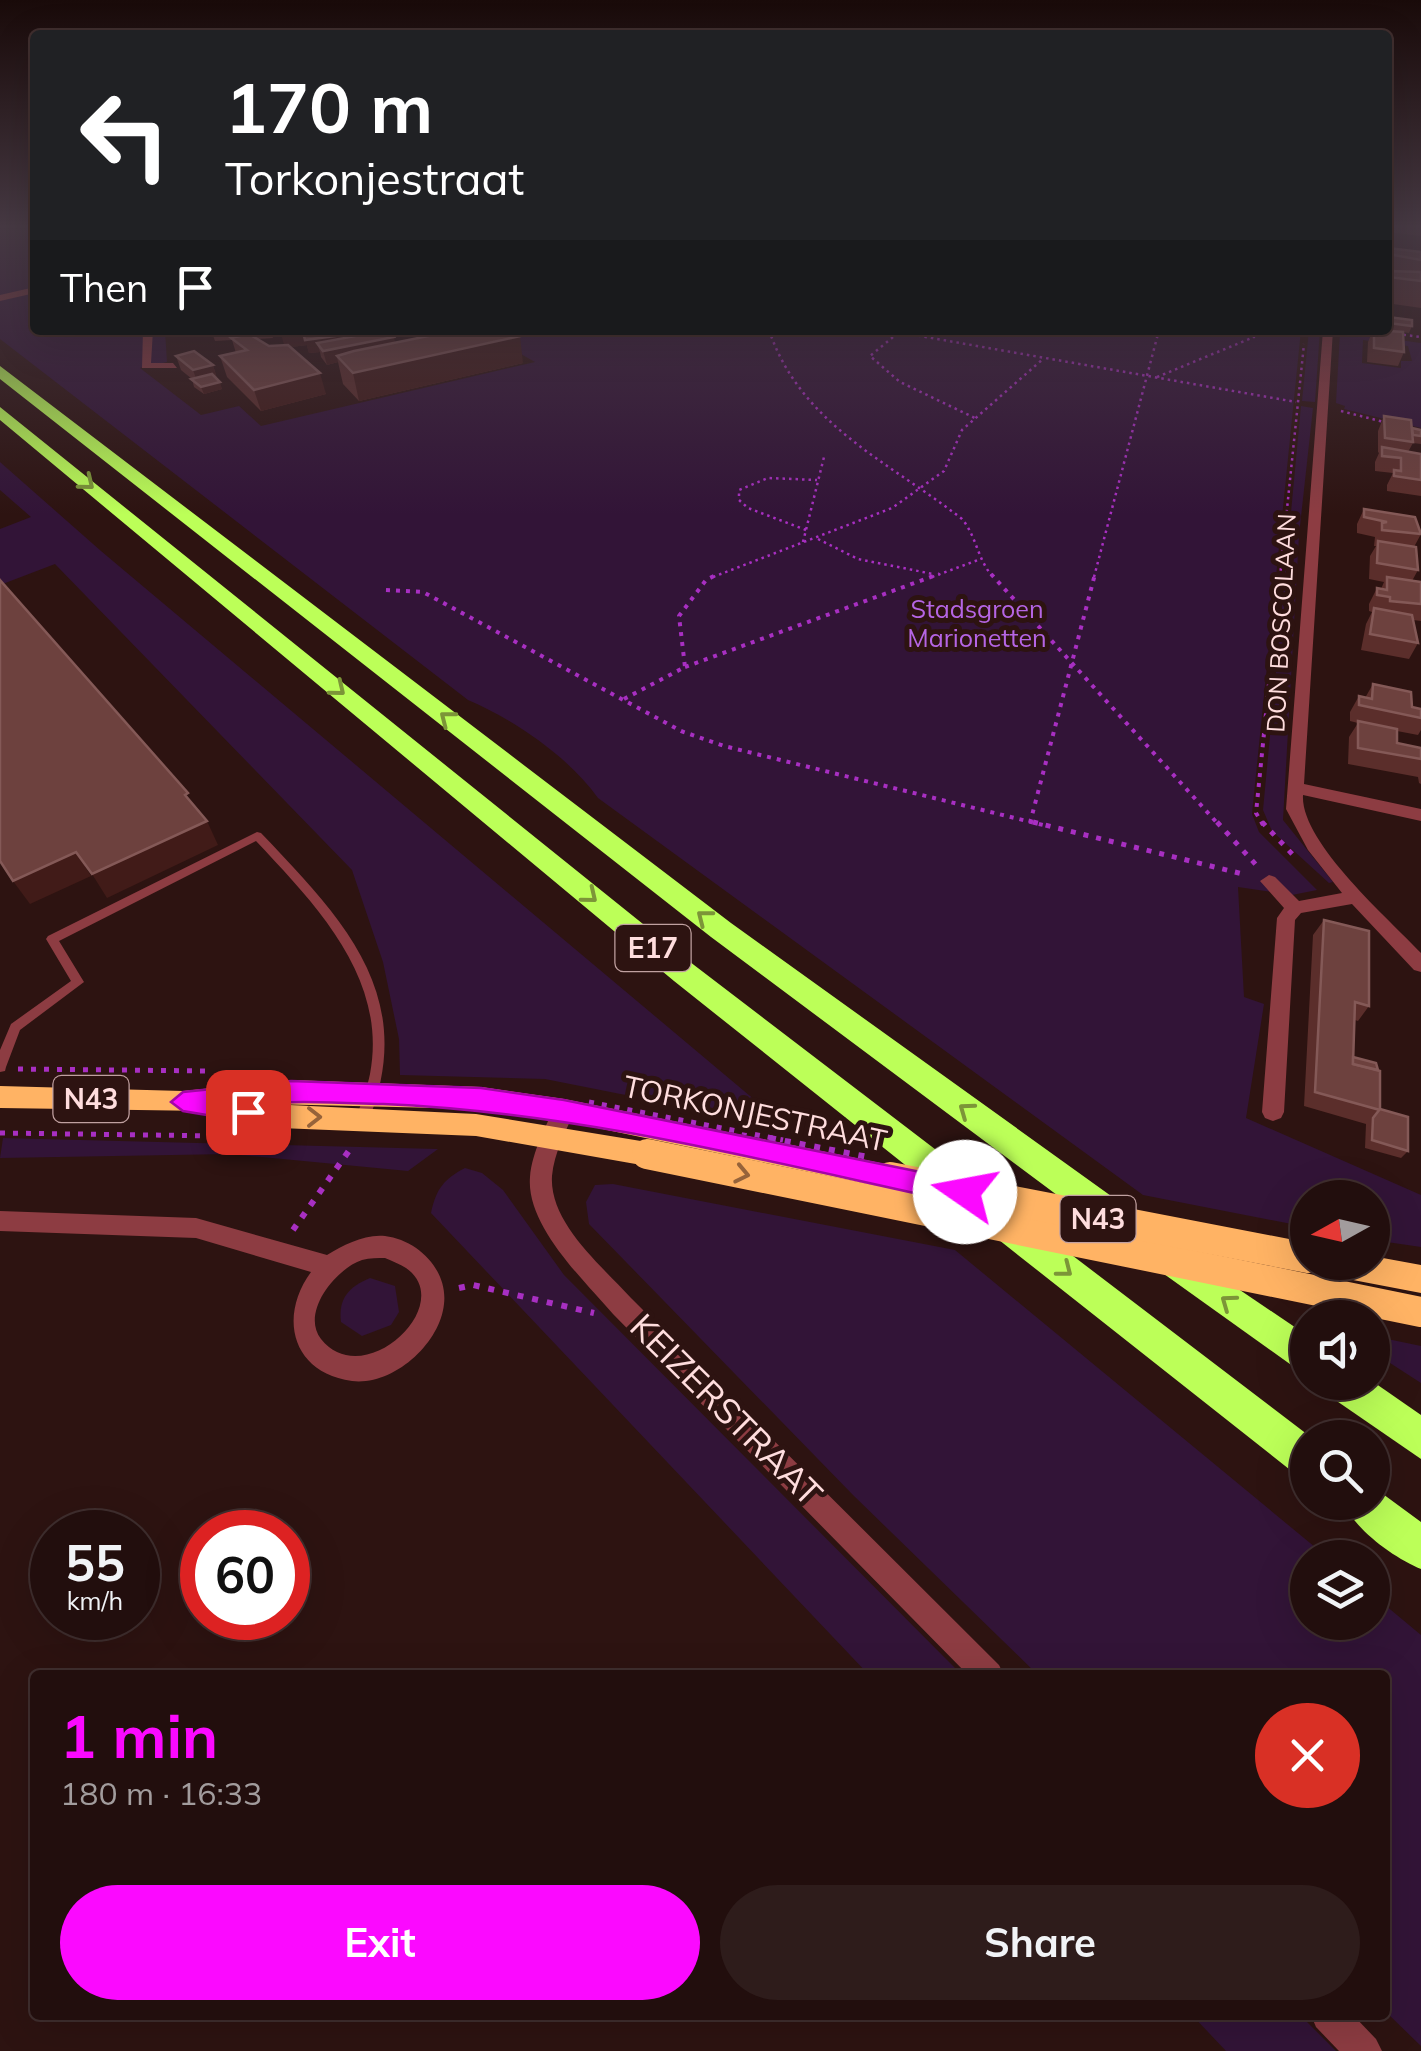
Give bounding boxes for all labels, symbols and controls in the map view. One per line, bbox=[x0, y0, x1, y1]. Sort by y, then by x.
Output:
text: 170 m bbox=[225, 63, 433, 151]
icon: left bbox=[60, 70, 190, 200]
text: Torkonjestraat bbox=[225, 150, 524, 206]
icon: arrive bbox=[168, 260, 223, 315]
text: Then bbox=[60, 264, 148, 312]
one-way arrow bbox=[76, 471, 94, 489]
street label: DON BOSCOLAAN bbox=[1259, 513, 1302, 733]
park label: Stadsgroen Marionetten bbox=[907, 593, 1047, 653]
one-way arrow bbox=[327, 678, 345, 696]
one-way arrow bbox=[441, 712, 459, 730]
one-way arrow bbox=[578, 884, 596, 902]
one-way arrow bbox=[698, 911, 716, 929]
road number: E17 bbox=[616, 925, 690, 971]
street label: TORKONJESTRAAT bbox=[620, 1067, 890, 1160]
pin bbox=[206, 1070, 291, 1155]
road number: N43 bbox=[54, 1076, 128, 1122]
icon: arrive bbox=[221, 1085, 276, 1140]
one-way arrow bbox=[959, 1104, 977, 1121]
one-way arrow bbox=[307, 1107, 323, 1128]
position arrow bbox=[913, 1140, 1017, 1244]
one-way arrow bbox=[733, 1162, 750, 1183]
north arrow bbox=[1290, 1180, 1390, 1280]
map controls bbox=[1290, 1180, 1390, 1640]
road number: N43 bbox=[1060, 1196, 1136, 1242]
one-way arrow bbox=[1053, 1259, 1071, 1276]
one-way arrow bbox=[1221, 1296, 1239, 1313]
button: sound bbox=[1290, 1300, 1390, 1400]
street label: KEIZERSTRAAT bbox=[621, 1304, 832, 1515]
button: search bbox=[1290, 1420, 1390, 1520]
speed limit sign: 60 bbox=[180, 1510, 310, 1640]
text: 55 bbox=[65, 1531, 125, 1594]
button: layers bbox=[1290, 1540, 1390, 1640]
text: km/h bbox=[67, 1585, 123, 1616]
text: 1 min bbox=[60, 1698, 218, 1773]
button: close bbox=[1255, 1703, 1360, 1808]
text: 180 m · 16:33 bbox=[60, 1773, 262, 1813]
button: Exit bbox=[60, 1885, 700, 2000]
button: Share bbox=[720, 1885, 1360, 2000]

